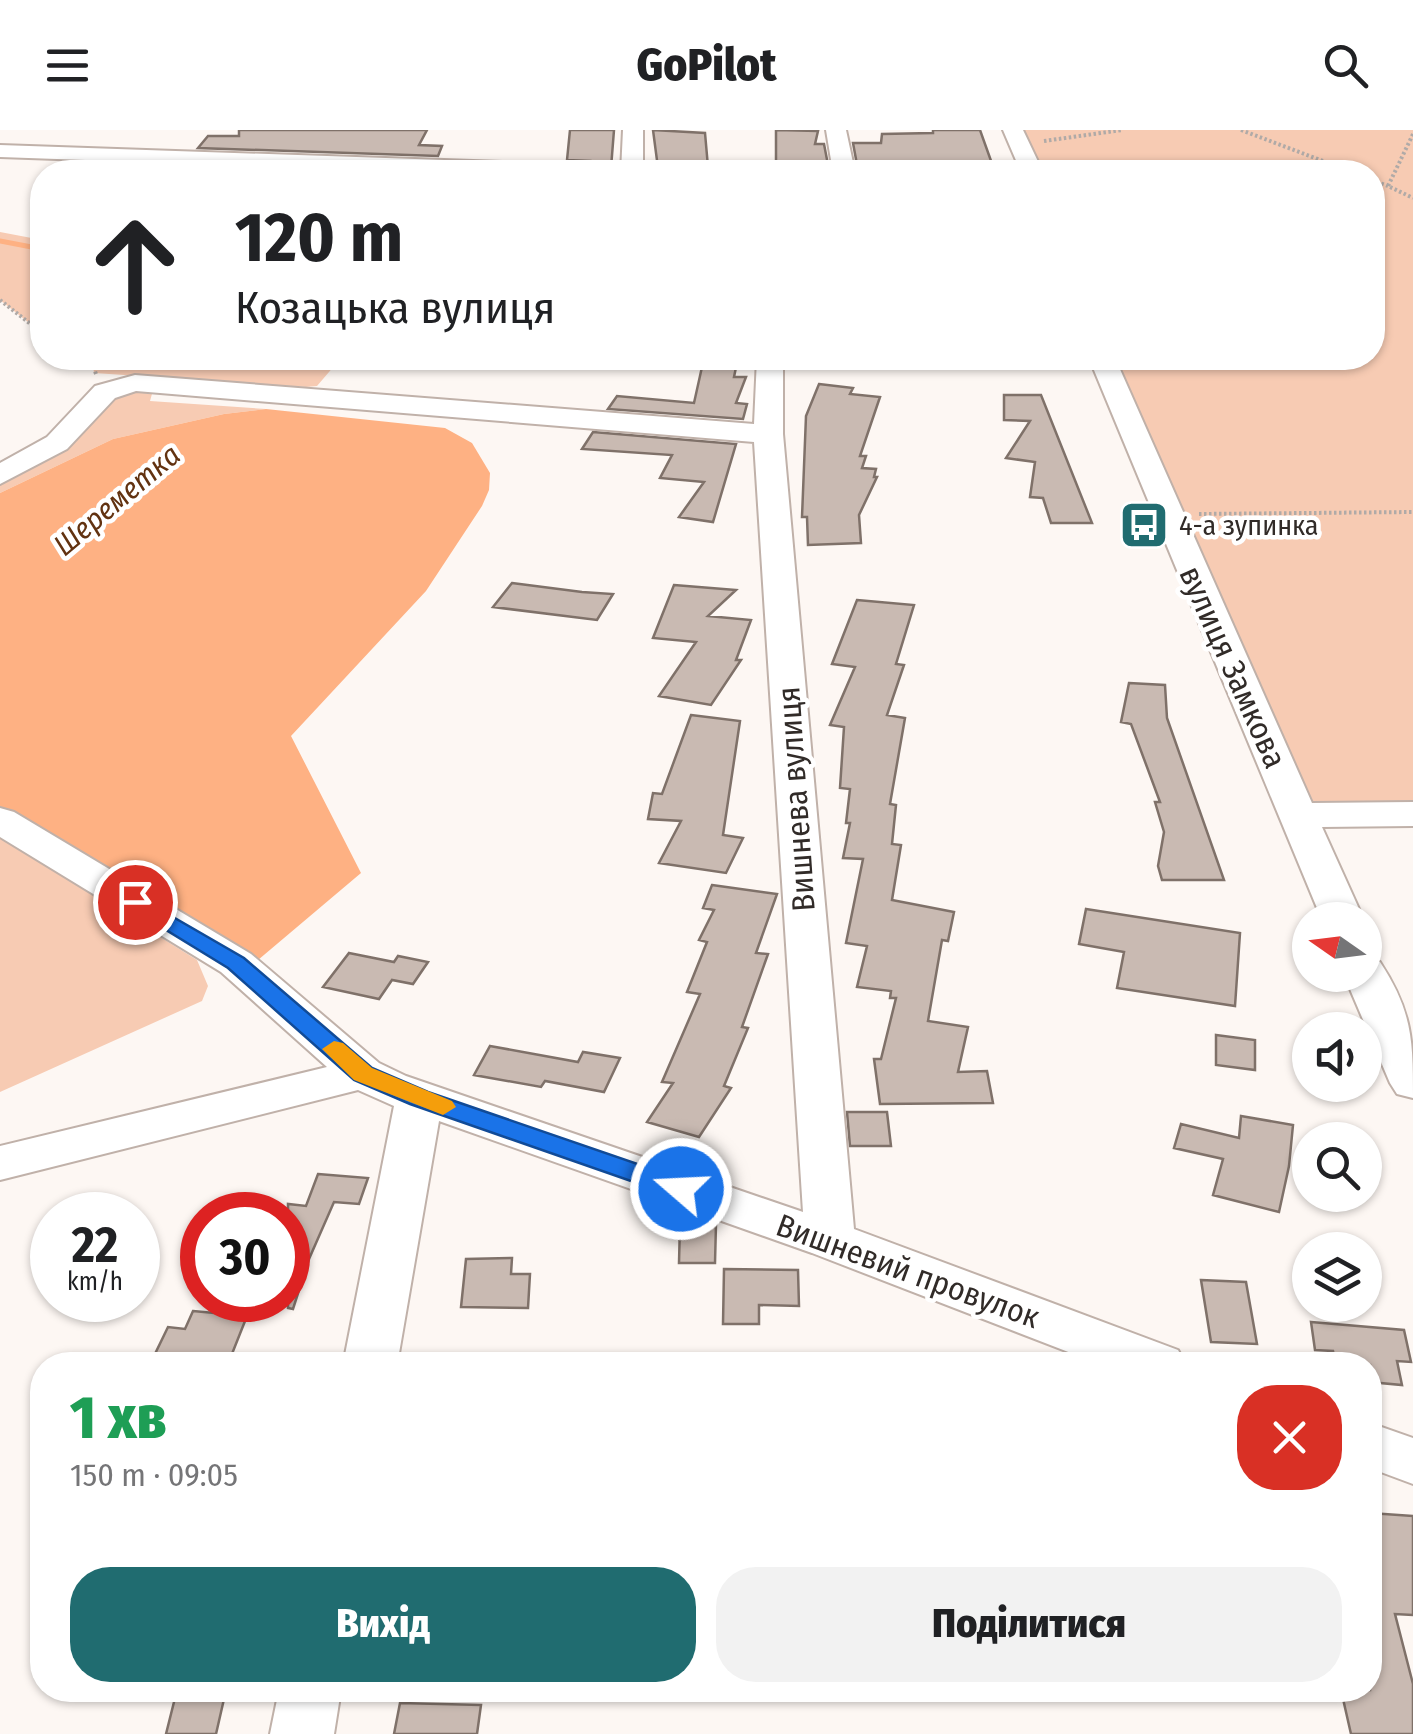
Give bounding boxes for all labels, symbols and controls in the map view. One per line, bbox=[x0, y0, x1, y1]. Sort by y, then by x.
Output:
icon: menu bbox=[40, 38, 95, 93]
text: GoPilot bbox=[637, 38, 776, 92]
icon: search bbox=[1318, 38, 1373, 93]
text: 120 m bbox=[235, 196, 403, 280]
icon: ahead bbox=[70, 200, 200, 330]
text: Козацька вулиця bbox=[235, 281, 555, 335]
water label: Шереметка bbox=[46, 437, 188, 563]
bus stop icon: 4-а зупинка bbox=[1118, 499, 1170, 551]
place label: 4-а зупинка bbox=[1179, 509, 1319, 542]
street label: вулиця Замкова bbox=[1172, 560, 1294, 774]
street label: Вишнева вулиця bbox=[769, 685, 823, 913]
pin bbox=[93, 860, 178, 945]
icon: arrive bbox=[108, 875, 163, 930]
north arrow bbox=[1292, 902, 1382, 992]
map controls bbox=[1292, 902, 1382, 1322]
button: sound bbox=[1292, 1012, 1382, 1102]
button: search bbox=[1292, 1122, 1382, 1212]
position arrow bbox=[629, 1137, 733, 1241]
speed limit sign: 30 bbox=[180, 1192, 310, 1322]
street label: Вишневий провулок bbox=[771, 1206, 1045, 1336]
text: 22 bbox=[72, 1215, 118, 1275]
button: layers bbox=[1292, 1232, 1382, 1322]
text: km/h bbox=[67, 1267, 123, 1297]
text: 1 хв bbox=[70, 1382, 167, 1454]
button: close bbox=[1237, 1385, 1342, 1490]
text: 150 m · 09:05 bbox=[70, 1456, 238, 1494]
button: Вихід bbox=[70, 1567, 696, 1682]
button: Поділитися bbox=[716, 1567, 1342, 1682]

